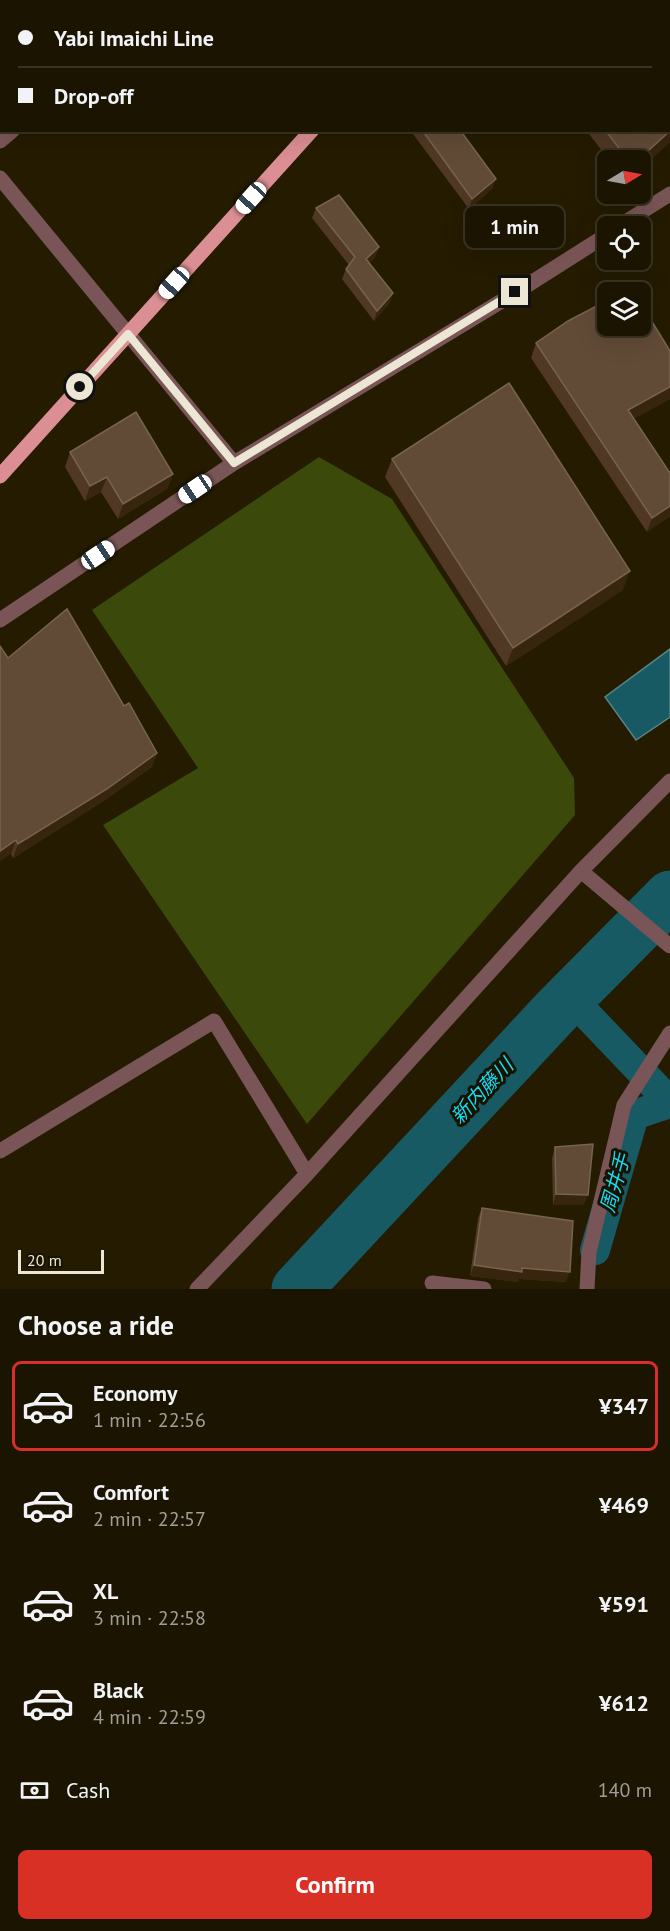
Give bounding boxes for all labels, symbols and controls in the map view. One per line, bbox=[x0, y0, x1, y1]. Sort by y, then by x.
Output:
text: Yabi Imaichi Line bbox=[54, 24, 214, 52]
text: Drop-off bbox=[54, 82, 133, 110]
north arrow bbox=[597, 150, 651, 204]
map controls bbox=[597, 150, 651, 336]
car bbox=[232, 179, 270, 217]
callout: 1 min bbox=[466, 205, 564, 247]
text: 1 min bbox=[490, 214, 539, 240]
button: locate bbox=[597, 216, 651, 270]
car bbox=[155, 264, 193, 302]
route end bbox=[501, 278, 528, 305]
button: layers bbox=[597, 282, 651, 336]
route start bbox=[66, 373, 93, 400]
car bbox=[175, 471, 215, 507]
car bbox=[78, 537, 118, 573]
water label: 新内藤川 bbox=[445, 1051, 520, 1129]
water label: 周井手 bbox=[594, 1150, 636, 1215]
scale bar bbox=[18, 1247, 104, 1274]
text: 20 m bbox=[27, 1250, 62, 1270]
text: Choose a ride bbox=[18, 1308, 174, 1342]
icon: car bbox=[21, 1379, 75, 1433]
text: Economy bbox=[93, 1379, 177, 1407]
text: ¥347 bbox=[599, 1392, 649, 1420]
text: 1 min · 22:56 bbox=[93, 1407, 206, 1433]
icon: car bbox=[21, 1478, 75, 1532]
text: Comfort bbox=[93, 1478, 169, 1506]
text: ¥469 bbox=[599, 1491, 649, 1519]
text: 2 min · 22:57 bbox=[93, 1506, 206, 1532]
icon: car bbox=[21, 1577, 75, 1631]
text: XL bbox=[93, 1577, 118, 1605]
text: ¥591 bbox=[599, 1590, 649, 1618]
text: 3 min · 22:58 bbox=[93, 1605, 206, 1631]
icon: car bbox=[21, 1676, 75, 1730]
text: Black bbox=[93, 1676, 144, 1704]
text: ¥612 bbox=[599, 1689, 649, 1717]
text: 4 min · 22:59 bbox=[93, 1704, 206, 1730]
icon: cash bbox=[18, 1774, 51, 1807]
text: Cash bbox=[66, 1776, 110, 1804]
text: 140 m bbox=[598, 1777, 652, 1803]
button: Confirm bbox=[18, 1850, 652, 1919]

